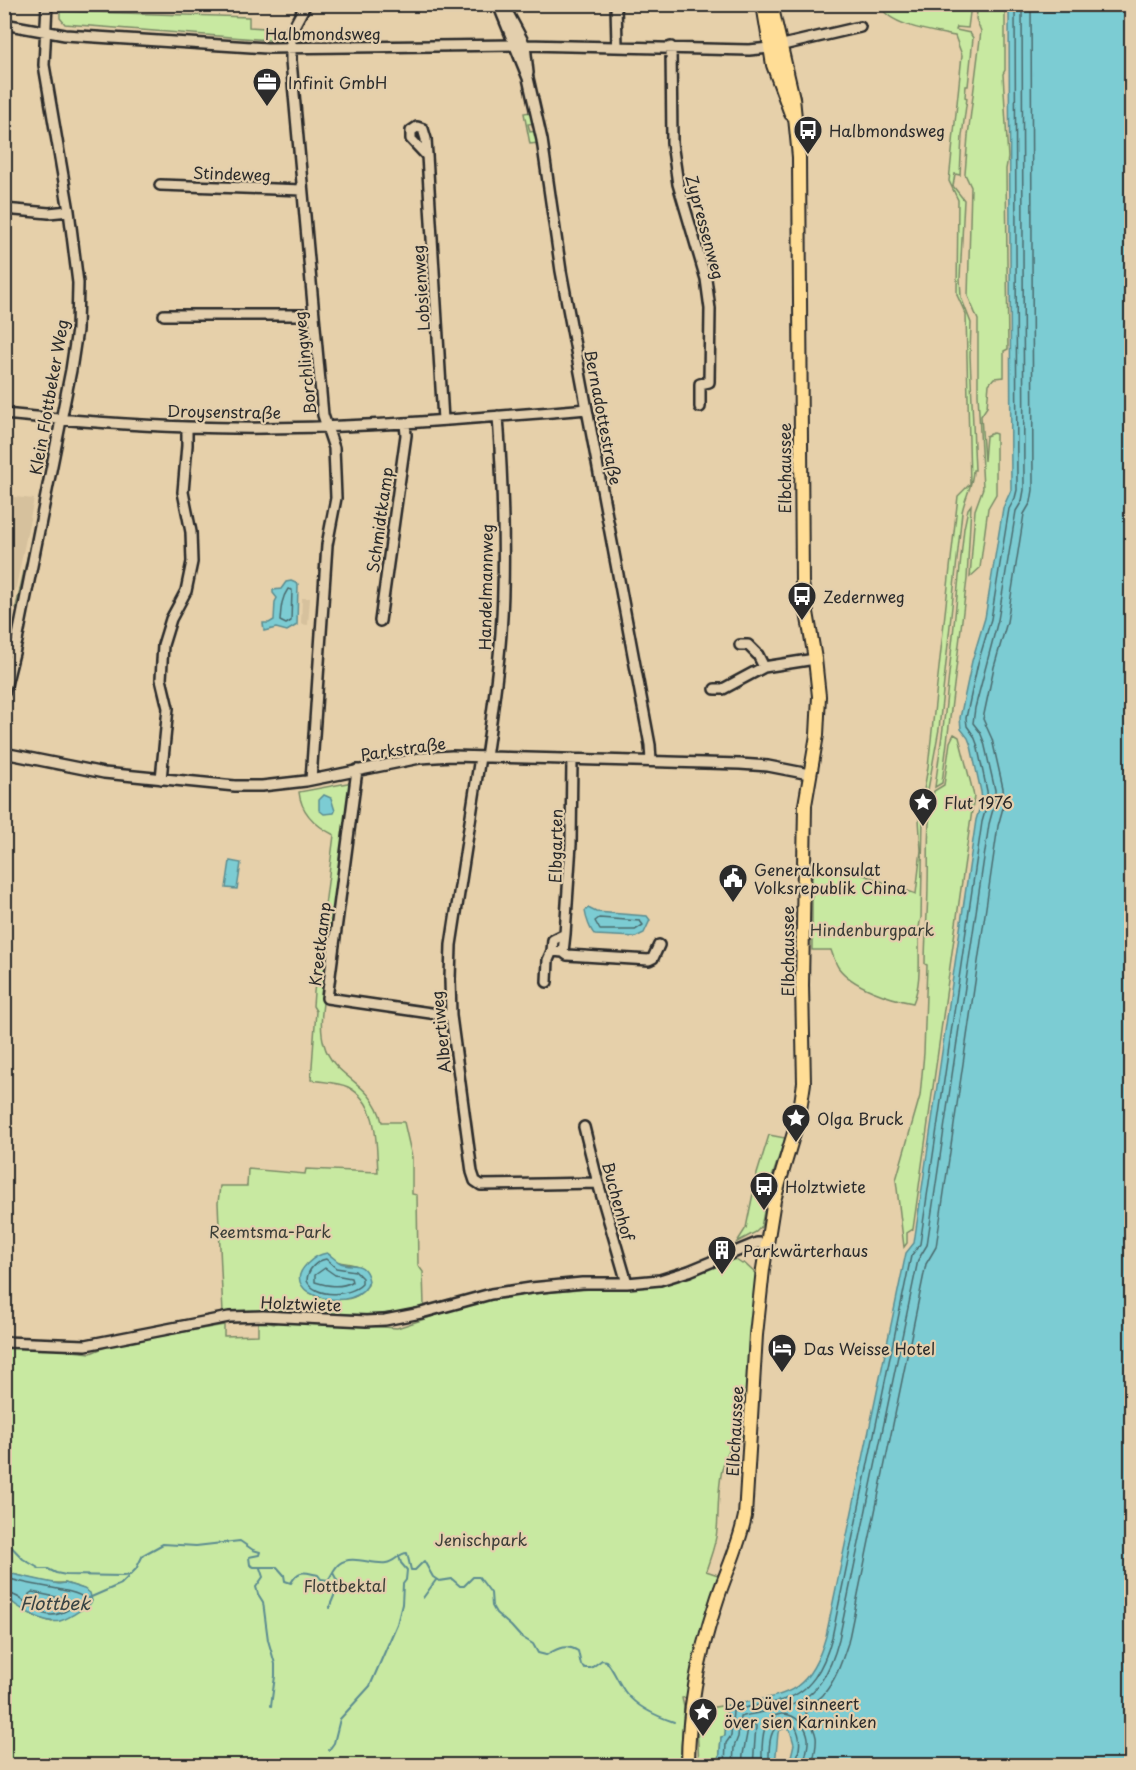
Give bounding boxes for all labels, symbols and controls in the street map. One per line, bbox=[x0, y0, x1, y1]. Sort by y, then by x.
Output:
street label: Halbmondsweg bbox=[265, 21, 381, 45]
office icon: Infinit GmbH bbox=[251, 66, 283, 108]
place label: Infinit GmbH bbox=[288, 70, 387, 94]
bus stop icon: Halbmondsweg bbox=[792, 114, 824, 156]
place label: Halbmondsweg bbox=[829, 118, 945, 142]
street label: Stindeweg bbox=[192, 160, 272, 186]
street label: Zypressenweg bbox=[680, 172, 732, 282]
street label: Lobsienweg bbox=[405, 244, 435, 332]
street label: Borchlingweg bbox=[287, 310, 321, 416]
street label: Klein Flottbeker Weg bbox=[23, 317, 73, 477]
street label: Bernadottestraße bbox=[579, 347, 629, 487]
street label: Droysenstraße bbox=[167, 398, 281, 424]
street label: Elbchaussee bbox=[772, 423, 796, 513]
street label: Schmidtkamp bbox=[360, 465, 398, 575]
street label: Handelmannweg bbox=[472, 523, 498, 651]
bus stop icon: Zedernweg bbox=[786, 580, 818, 622]
place label: Zedernweg bbox=[823, 584, 905, 608]
street label: Parkstraße bbox=[359, 730, 447, 766]
place icon: Flut 1976 bbox=[907, 786, 939, 828]
place label: Flut 1976 bbox=[944, 790, 1013, 814]
street label: Elbgarten bbox=[542, 808, 568, 884]
place label: Generalkonsulat Volksrepublik China bbox=[754, 857, 907, 899]
public building icon: Generalkonsulat Volksrepublik China bbox=[717, 862, 749, 904]
street label: Kreetkamp bbox=[302, 900, 336, 988]
street label: Elbchaussee bbox=[775, 906, 799, 996]
park label: Hindenburgpark bbox=[810, 917, 934, 941]
street label: Albertiweg bbox=[424, 989, 456, 1075]
place icon: Olga Bruck bbox=[780, 1102, 812, 1144]
place label: Olga Bruck bbox=[817, 1106, 904, 1130]
street label: Buchenhof bbox=[597, 1159, 641, 1245]
bus stop icon: Holztwiete bbox=[748, 1170, 780, 1212]
place label: Holztwiete bbox=[785, 1174, 866, 1198]
park label: Reemtsma-Park bbox=[209, 1219, 331, 1243]
building icon: Parkwärterhaus bbox=[706, 1234, 738, 1276]
place label: Parkwärterhaus bbox=[743, 1238, 868, 1262]
street label: Holztwiete bbox=[260, 1290, 342, 1316]
hotel icon: Das Weisse Hotel bbox=[766, 1332, 798, 1374]
place label: Das Weisse Hotel bbox=[803, 1336, 935, 1360]
street label: Elbchaussee bbox=[720, 1385, 748, 1477]
park label: Jenischpark bbox=[435, 1527, 528, 1551]
park label: Flottbektal bbox=[304, 1573, 386, 1597]
water label: Flottbek bbox=[20, 1589, 91, 1616]
place label: De Düvel sinneert över sien Karninken bbox=[724, 1691, 877, 1733]
place icon: De Düvel sinneert över sien Karninken bbox=[687, 1696, 719, 1738]

